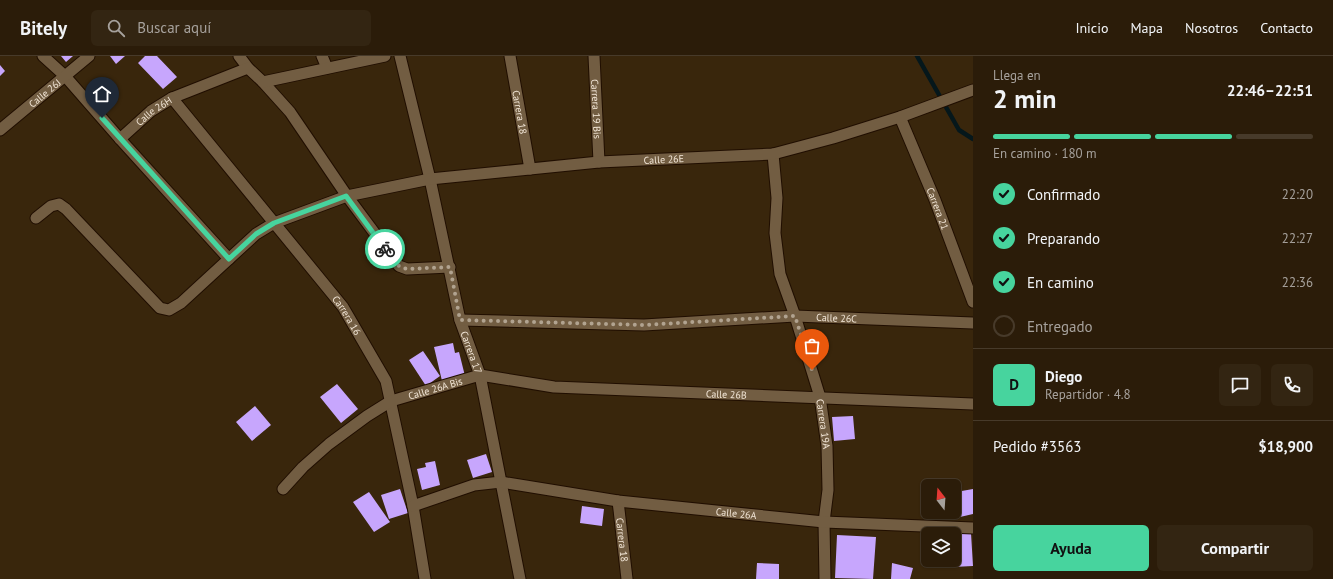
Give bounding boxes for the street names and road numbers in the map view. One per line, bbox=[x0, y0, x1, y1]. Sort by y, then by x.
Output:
street label: Calle 26J bbox=[26, 76, 63, 110]
street label: Carrera 19 Bis bbox=[589, 79, 604, 139]
street label: Carrera 18 bbox=[510, 89, 530, 135]
street label: Calle 26H bbox=[133, 93, 174, 128]
street label: Calle 26E bbox=[643, 152, 684, 166]
street label: Carrera 21 bbox=[924, 185, 952, 231]
street label: Carrera 16 bbox=[330, 293, 364, 337]
street label: Calle 26C bbox=[816, 310, 858, 325]
street label: Carrera 17 bbox=[458, 329, 485, 375]
street label: Calle 26A Bis bbox=[407, 374, 464, 402]
street label: Calle 26B bbox=[706, 387, 747, 401]
street label: Carrera 19A bbox=[814, 398, 834, 450]
street label: Calle 26A bbox=[715, 505, 757, 522]
street label: Carrera 18 bbox=[613, 517, 631, 563]

